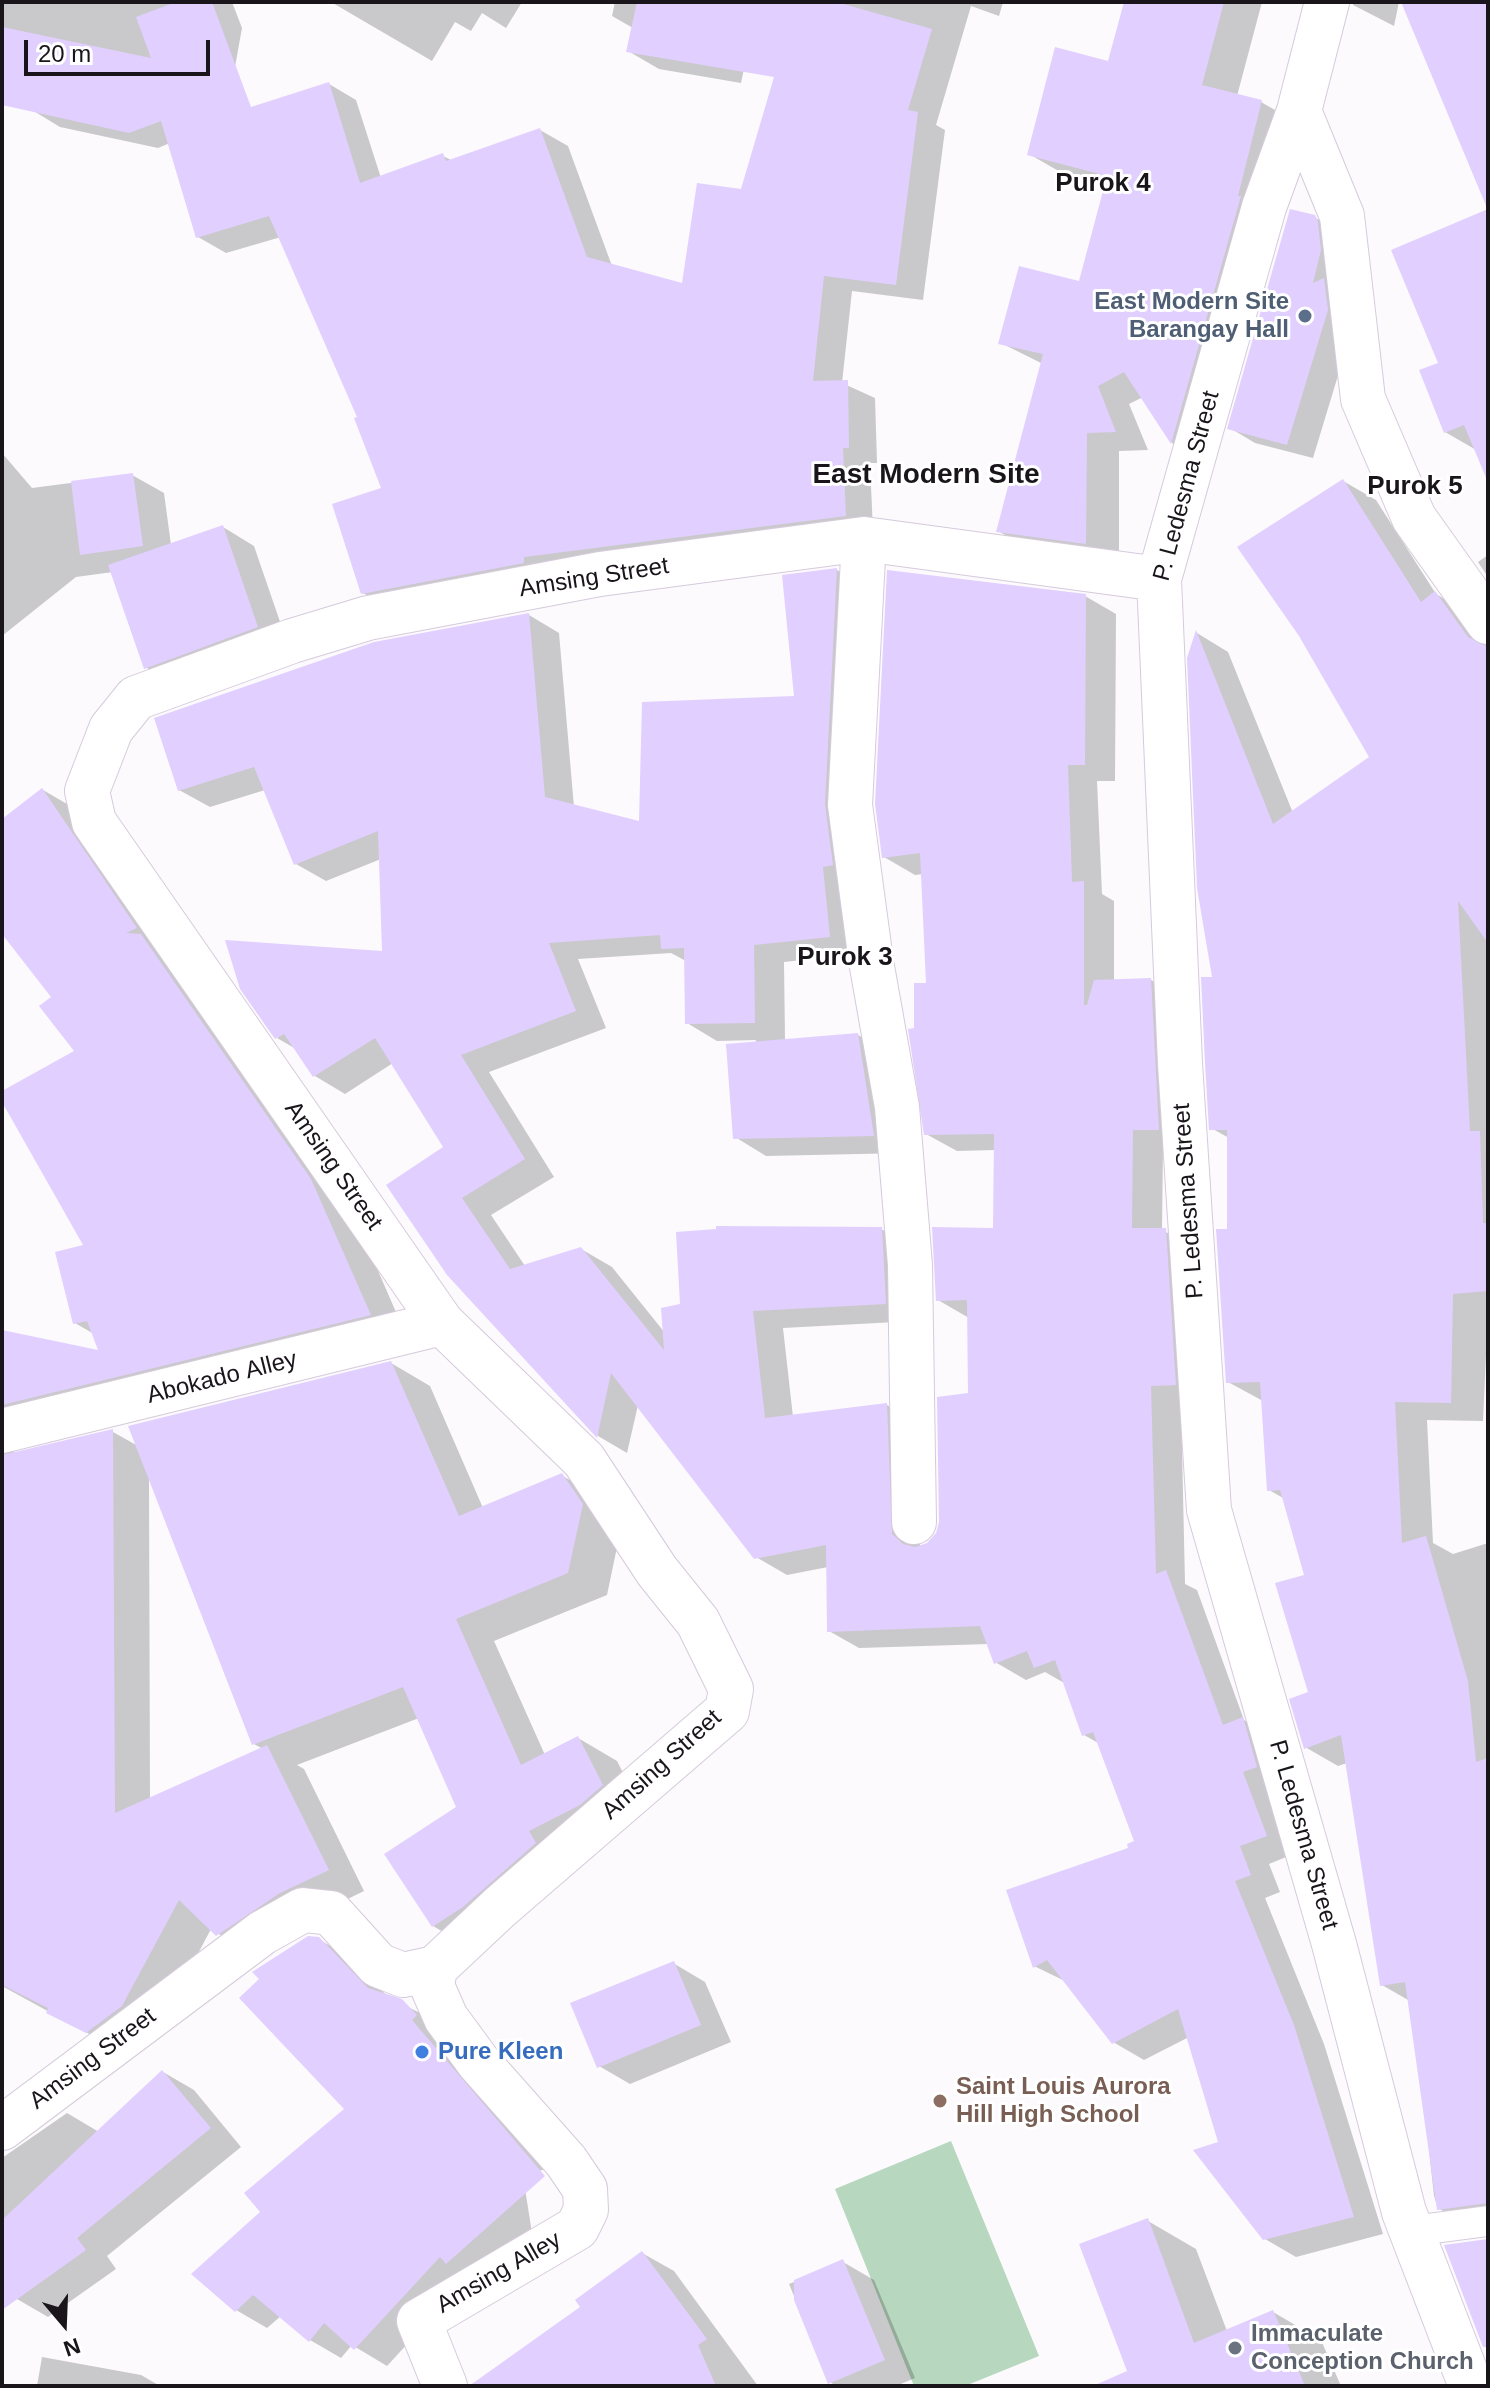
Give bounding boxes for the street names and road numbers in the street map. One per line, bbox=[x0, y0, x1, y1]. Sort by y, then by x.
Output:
street label: P. Ledesma Street bbox=[1148, 388, 1226, 584]
street label: Amsing Street bbox=[517, 552, 671, 604]
street label: Amsing Street bbox=[278, 1096, 388, 1236]
street label: P. Ledesma Street bbox=[1168, 1102, 1210, 1300]
street label: Abokado Alley bbox=[144, 1345, 300, 1411]
street label: Amsing Street bbox=[596, 1704, 728, 1826]
street label: P. Ledesma Street bbox=[1262, 1737, 1344, 1933]
street label: Amsing Street bbox=[24, 2002, 162, 2116]
street label: Amsing Alley bbox=[432, 2226, 566, 2320]

